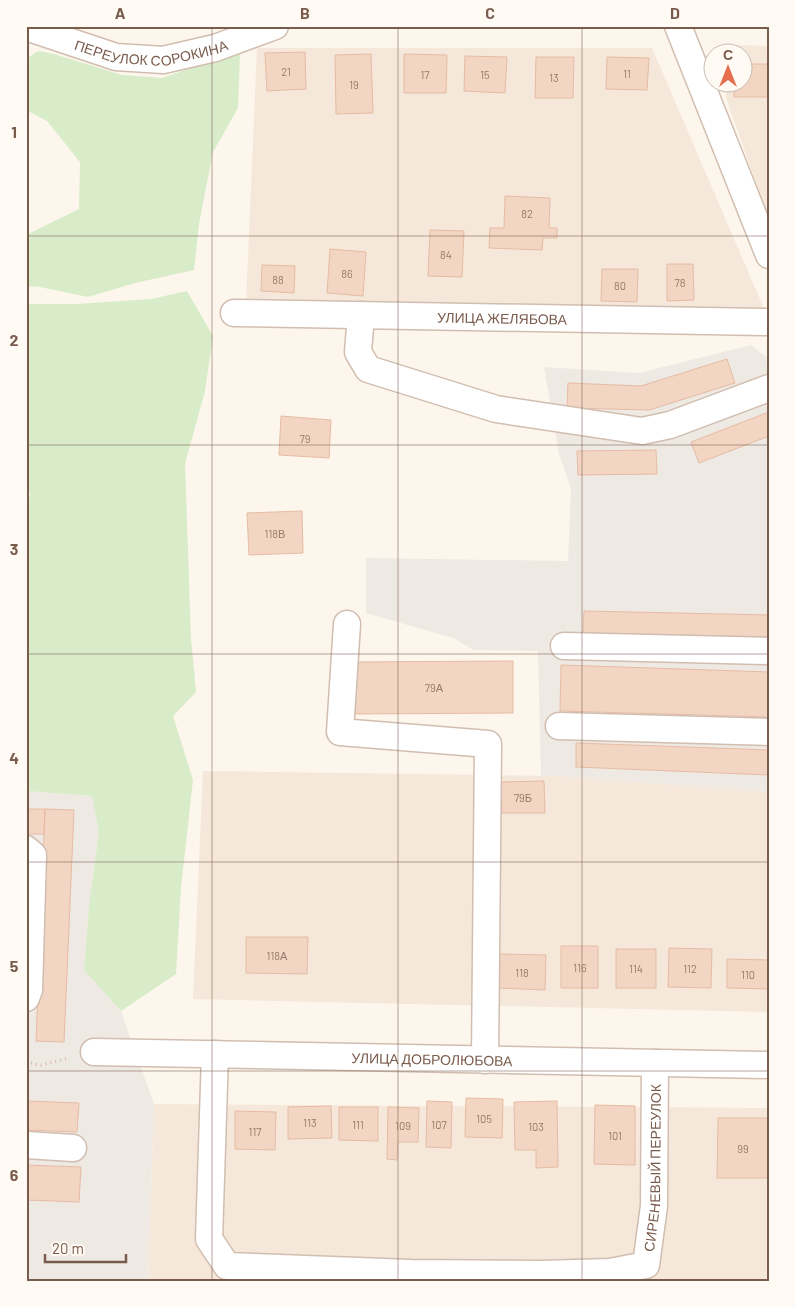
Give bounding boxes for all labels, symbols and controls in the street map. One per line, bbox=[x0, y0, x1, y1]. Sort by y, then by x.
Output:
text: A bbox=[115, 3, 126, 22]
text: B bbox=[300, 3, 310, 22]
text: C bbox=[485, 3, 495, 22]
text: D bbox=[670, 3, 680, 22]
street label: ПЕРЕУЛОК СОРОКИНА bbox=[73, 34, 229, 50]
text: ПЕРЕУЛОК СОРОКИНА bbox=[73, 35, 230, 69]
north arrow bbox=[702, 42, 752, 92]
text: С bbox=[723, 46, 733, 63]
house number: 21 bbox=[281, 65, 291, 78]
house number: 11 bbox=[623, 67, 631, 80]
house number: 17 bbox=[420, 68, 430, 81]
house number: 15 bbox=[480, 68, 490, 81]
house number: 13 bbox=[549, 71, 559, 84]
house number: 19 bbox=[349, 78, 359, 91]
text: 1 bbox=[11, 122, 17, 141]
house number: 82 bbox=[521, 207, 533, 220]
house number: 84 bbox=[440, 248, 452, 261]
house number: 86 bbox=[341, 267, 353, 280]
house number: 88 bbox=[272, 273, 284, 286]
house number: 78 bbox=[675, 276, 686, 289]
house number: 80 bbox=[614, 279, 626, 292]
street label: УЛИЦА ЖЕЛЯБОВА bbox=[437, 308, 568, 327]
text: 2 bbox=[10, 330, 19, 349]
house number: 79 bbox=[300, 432, 311, 445]
house number: 118В bbox=[265, 527, 285, 540]
text: 3 bbox=[10, 539, 18, 558]
house number: 79А bbox=[425, 681, 444, 694]
text: 4 bbox=[9, 748, 19, 767]
house number: 79Б bbox=[514, 791, 532, 804]
house number: 118А bbox=[267, 949, 288, 962]
text: 5 bbox=[10, 956, 19, 975]
house number: 116 bbox=[573, 961, 587, 974]
house number: 114 bbox=[629, 962, 643, 975]
house number: 112 bbox=[683, 962, 697, 975]
house number: 118 bbox=[515, 966, 529, 979]
house number: 110 bbox=[741, 968, 755, 981]
street label: УЛИЦА ДОБРОЛЮБОВА bbox=[351, 1048, 513, 1069]
street label: СИРЕНЕВЫЙ ПЕРЕУЛОК bbox=[639, 1083, 663, 1253]
house number: 105 bbox=[476, 1112, 492, 1125]
house number: 113 bbox=[303, 1116, 317, 1129]
house number: 111 bbox=[352, 1118, 364, 1131]
house number: 107 bbox=[431, 1118, 447, 1131]
house number: 109 bbox=[395, 1119, 411, 1132]
house number: 103 bbox=[528, 1120, 544, 1133]
house number: 117 bbox=[249, 1125, 261, 1138]
house number: 101 bbox=[608, 1129, 622, 1142]
house number: 99 bbox=[737, 1142, 749, 1155]
text: 6 bbox=[10, 1165, 19, 1184]
scale bar bbox=[45, 1232, 126, 1264]
text: 20 m bbox=[52, 1239, 84, 1257]

